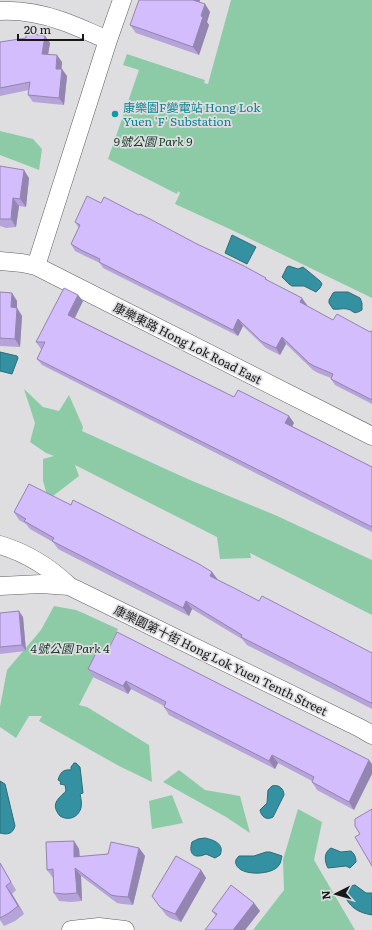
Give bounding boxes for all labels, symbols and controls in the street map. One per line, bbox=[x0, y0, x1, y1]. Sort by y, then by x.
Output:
scale bar bbox=[18, 16, 83, 42]
text: 20 m bbox=[24, 20, 51, 38]
place label: 康樂園F變電站 Hong Lok Yuen 'F' Substation bbox=[123, 98, 261, 130]
marker: 康樂園F變電站 Hong Lok Yuen 'F' Substation bbox=[110, 109, 120, 119]
park label: 9號公園 Park 9 bbox=[114, 132, 193, 150]
street label: 康樂東路 Hong Lok Road East bbox=[111, 298, 265, 388]
street label: 康樂園第十街 Hong Lok Yuen Tenth Street bbox=[111, 600, 331, 720]
park label: 4號公園 Park 4 bbox=[30, 639, 110, 657]
north arrow bbox=[316, 874, 356, 914]
text: N bbox=[317, 890, 333, 901]

